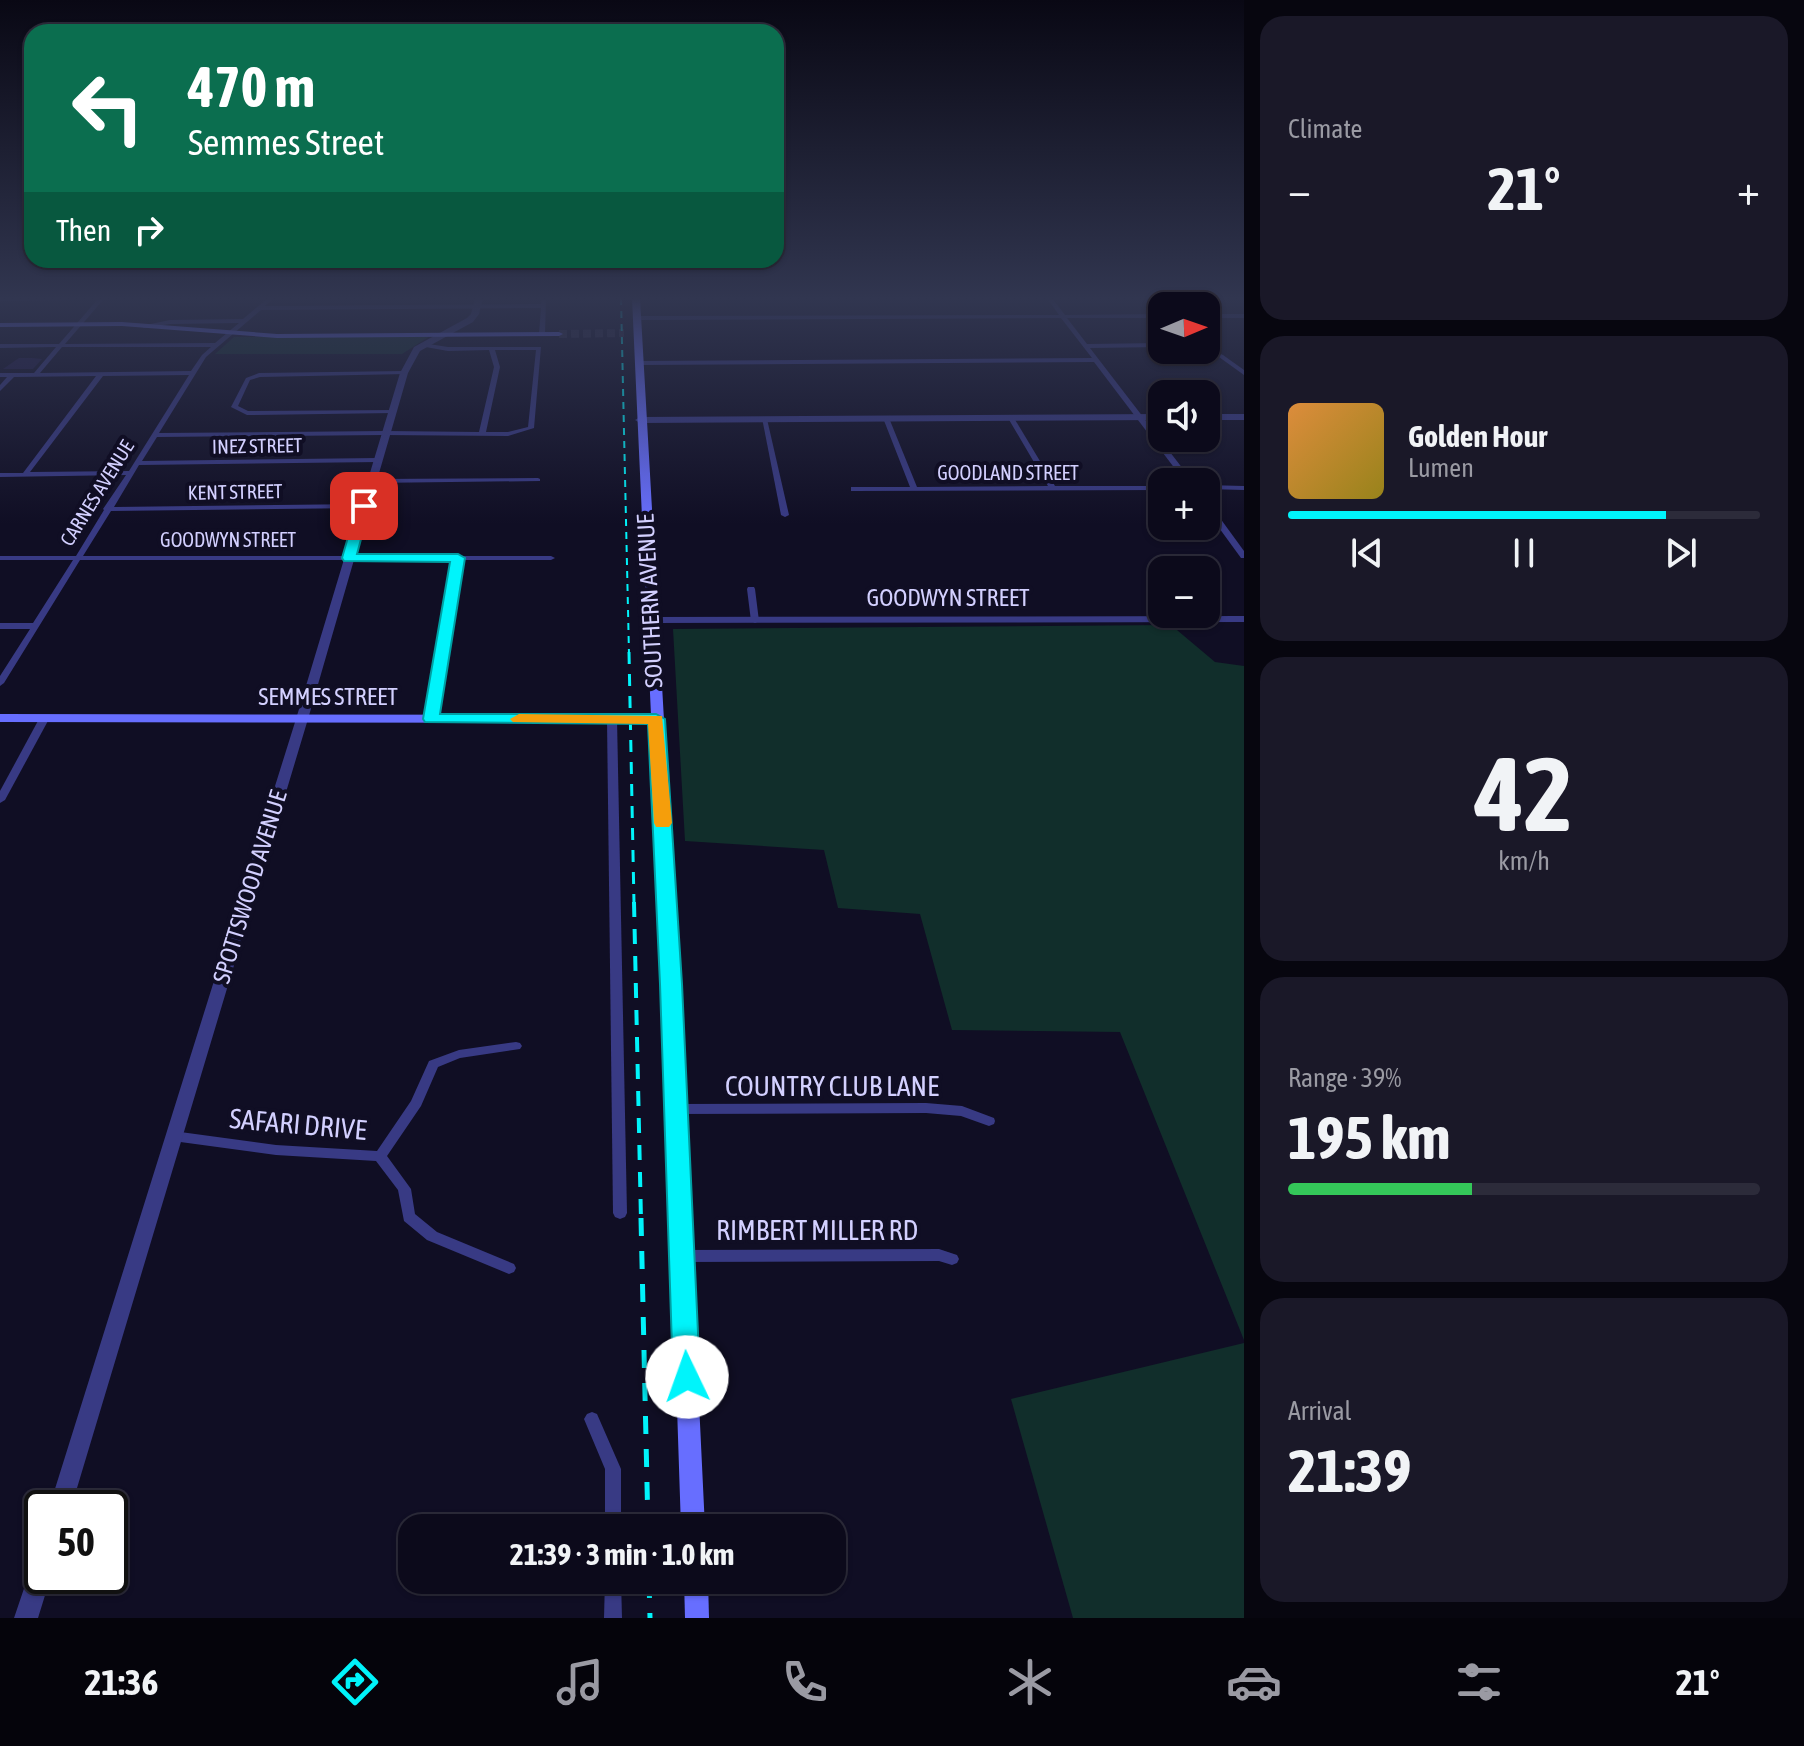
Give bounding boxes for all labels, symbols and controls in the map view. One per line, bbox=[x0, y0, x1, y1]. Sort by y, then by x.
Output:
text: 470 m bbox=[188, 55, 315, 119]
icon: left bbox=[56, 56, 160, 160]
text: Climate bbox=[1288, 114, 1362, 144]
text: Semmes Street bbox=[188, 121, 384, 163]
text: 21° bbox=[1488, 154, 1560, 223]
text: − bbox=[1288, 164, 1311, 214]
text: + bbox=[1737, 164, 1760, 214]
icon: right bbox=[127, 208, 171, 252]
text: Then bbox=[56, 213, 111, 247]
north arrow bbox=[1148, 292, 1220, 364]
map controls bbox=[1148, 292, 1220, 628]
button: sound bbox=[1148, 380, 1220, 452]
text: Golden Hour bbox=[1408, 419, 1547, 453]
street label: INEZ STREET bbox=[212, 433, 302, 458]
street label: CARNES AVENUE bbox=[55, 435, 138, 550]
text: Lumen bbox=[1408, 453, 1474, 483]
street label: GOODLAND STREET bbox=[937, 461, 1079, 484]
button: + bbox=[1148, 468, 1220, 540]
pin bbox=[330, 472, 398, 540]
street label: KENT STREET bbox=[187, 479, 283, 504]
icon: arrive bbox=[342, 484, 386, 528]
street label: SOUTHERN AVENUE bbox=[631, 513, 668, 689]
street label: GOODWYN STREET bbox=[160, 528, 296, 551]
icon: previous bbox=[1345, 531, 1389, 575]
icon: pause bbox=[1502, 531, 1546, 575]
icon: next bbox=[1659, 531, 1703, 575]
button: − bbox=[1148, 556, 1220, 628]
street label: GOODWYN STREET bbox=[866, 584, 1030, 611]
street label: SEMMES STREET bbox=[258, 683, 398, 710]
text: 42 bbox=[1475, 734, 1573, 853]
street label: SPOTTSWOOD AVENUE bbox=[207, 787, 292, 987]
text: km/h bbox=[1498, 846, 1550, 876]
text: Range · 39% bbox=[1288, 1063, 1401, 1093]
street label: COUNTRY CLUB LANE bbox=[725, 1070, 939, 1102]
street label: SAFARI DRIVE bbox=[228, 1102, 368, 1146]
text: 195 km bbox=[1288, 1103, 1450, 1172]
street label: RIMBERT MILLER RD bbox=[716, 1214, 918, 1246]
position arrow bbox=[645, 1335, 729, 1419]
text: Arrival bbox=[1288, 1396, 1352, 1426]
text: 21:39 bbox=[1288, 1436, 1411, 1505]
speed limit sign: 50 bbox=[24, 1490, 128, 1594]
text: 21:39 · 3 min · 1.0 km bbox=[510, 1537, 734, 1571]
icon: directions bbox=[327, 1654, 383, 1710]
icon: music bbox=[552, 1654, 608, 1710]
icon: phone bbox=[777, 1654, 833, 1710]
icon: climate bbox=[1002, 1654, 1058, 1710]
icon: car bbox=[1226, 1654, 1282, 1710]
icon: filters bbox=[1451, 1654, 1507, 1710]
text: 21:36 bbox=[84, 1661, 158, 1703]
text: 21° bbox=[1676, 1661, 1720, 1703]

